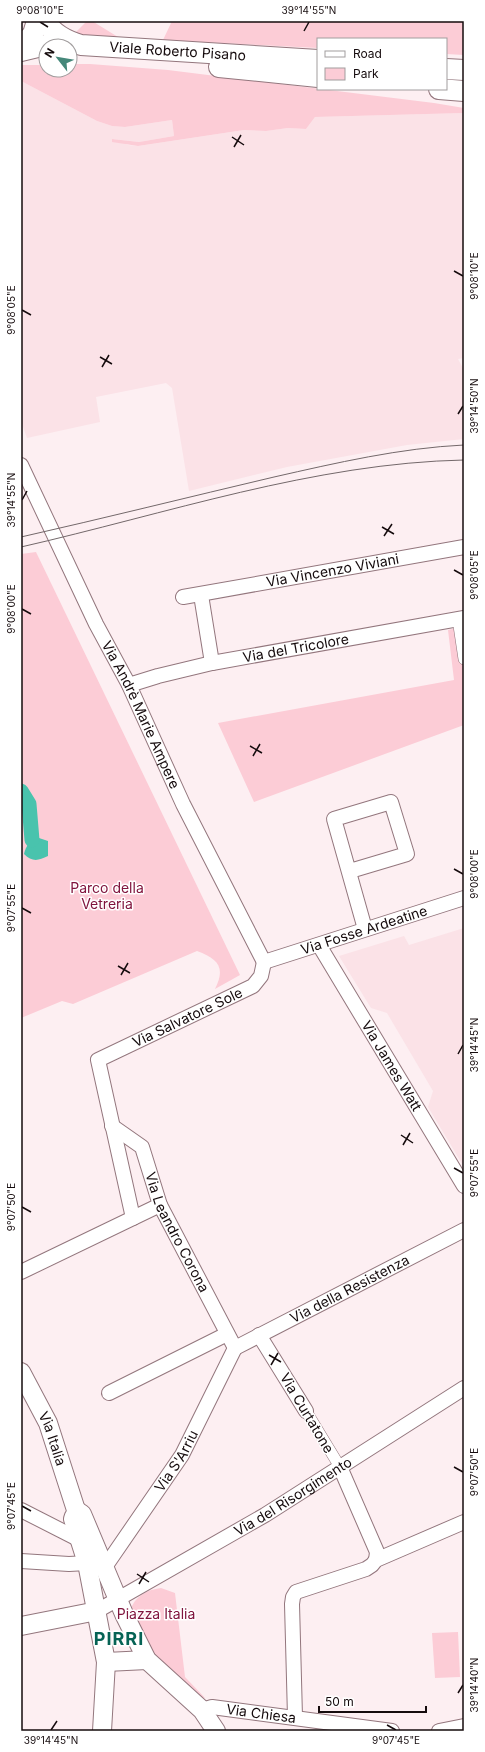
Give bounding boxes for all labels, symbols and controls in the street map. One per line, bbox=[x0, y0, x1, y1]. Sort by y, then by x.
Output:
text: 9°08'10"E bbox=[16, 4, 64, 16]
text: 39°14'55"N bbox=[282, 4, 336, 16]
north arrow bbox=[38, 38, 78, 78]
street label: Viale Roberto Pisano bbox=[109, 38, 247, 63]
legend bbox=[317, 38, 447, 90]
text: N bbox=[41, 46, 58, 60]
text: Road bbox=[353, 46, 382, 61]
text: Park bbox=[353, 66, 379, 81]
text: 9°08'10"E bbox=[468, 252, 480, 300]
text: 9°08'05"E bbox=[5, 285, 17, 335]
text: 39°14'50"N bbox=[468, 378, 480, 434]
text: 39°14'55"N bbox=[5, 473, 17, 527]
street label: Via Vincenzo Viviani bbox=[265, 550, 400, 590]
text: 9°08'05"E bbox=[468, 550, 480, 600]
text: 9°08'00"E bbox=[5, 584, 17, 634]
street label: Via del Tricolore bbox=[241, 630, 350, 665]
street label: Via Andrè Marie Ampere bbox=[99, 637, 184, 791]
text: 9°08'00"E bbox=[468, 849, 480, 899]
park label: Parco della Vetreria bbox=[70, 879, 144, 912]
text: 9°07'55"E bbox=[5, 884, 17, 932]
street label: Via Fosse Ardeatine bbox=[298, 901, 429, 958]
street label: Via Salvatore Sole bbox=[130, 983, 245, 1050]
street label: Via James Watt bbox=[358, 1017, 426, 1114]
text: 39°14'45"N bbox=[468, 1018, 480, 1072]
text: 9°07'55"E bbox=[468, 1149, 480, 1197]
street label: Via Leandro Corona bbox=[142, 1170, 213, 1295]
text: 9°07'50"E bbox=[5, 1183, 17, 1231]
street label: Via della Resistenza bbox=[287, 1251, 412, 1326]
street label: Via Curtatone bbox=[277, 1370, 338, 1456]
street label: Via Italia bbox=[35, 1408, 70, 1468]
street label: Via S'Arriu bbox=[150, 1427, 201, 1495]
text: 9°07'50"E bbox=[468, 1448, 480, 1496]
street label: Via del Risorgimento bbox=[231, 1453, 355, 1539]
text: 9°07'45"E bbox=[5, 1482, 17, 1530]
park label: Piazza Italia bbox=[117, 1605, 195, 1622]
district label: PIRRI bbox=[94, 1628, 144, 1649]
text: 39°14'40"N bbox=[468, 1658, 480, 1712]
scale bar bbox=[319, 1688, 426, 1714]
text: 50 m bbox=[325, 1694, 354, 1709]
street label: Via Chiesa bbox=[225, 1700, 297, 1726]
text: 39°14'45"N bbox=[24, 1734, 78, 1746]
text: 9°07'45"E bbox=[372, 1734, 420, 1746]

